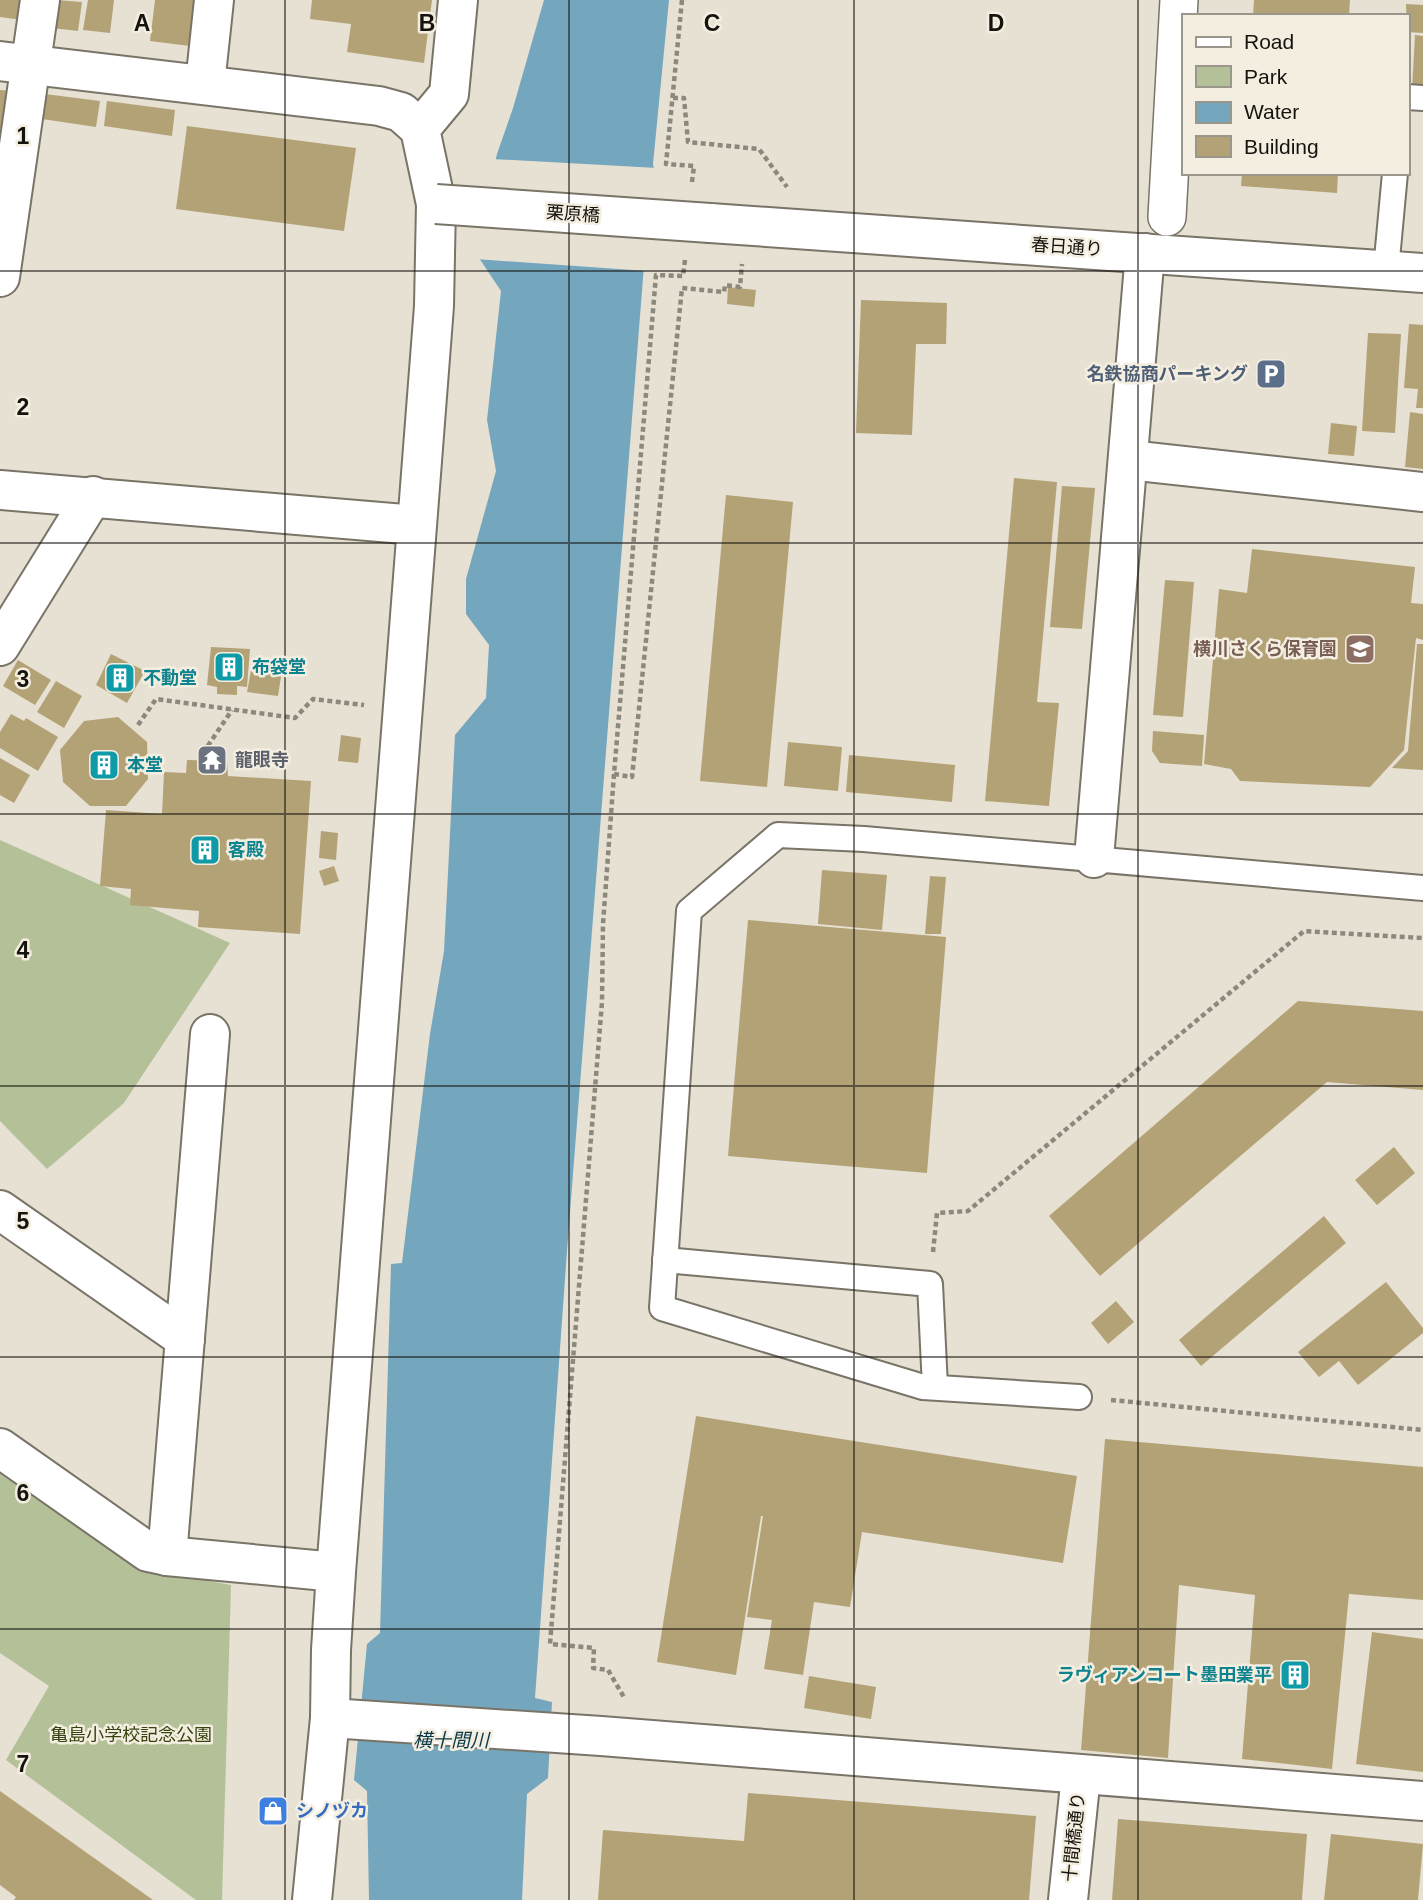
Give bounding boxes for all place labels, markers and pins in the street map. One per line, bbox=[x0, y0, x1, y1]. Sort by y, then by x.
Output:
parking icon: 名鉄協商パーキング bbox=[1254, 357, 1288, 391]
place label: 名鉄協商パーキング bbox=[1087, 364, 1248, 384]
school or university icon: 横川さくら保育園 bbox=[1343, 632, 1377, 666]
place label: 横川さくら保育園 bbox=[1193, 639, 1337, 659]
building icon: 布袋堂 bbox=[212, 650, 246, 684]
place label: 布袋堂 bbox=[252, 657, 306, 677]
building icon: 不動堂 bbox=[103, 661, 137, 695]
place label: 不動堂 bbox=[143, 668, 197, 688]
temple icon: 龍眼寺 bbox=[195, 743, 229, 777]
building icon: 本堂 bbox=[87, 748, 121, 782]
place label: 龍眼寺 bbox=[235, 750, 289, 770]
place label: 本堂 bbox=[127, 755, 163, 775]
building icon: 客殿 bbox=[188, 833, 222, 867]
place label: 客殿 bbox=[228, 840, 264, 860]
building icon: ラヴィアンコート墨田業平 bbox=[1278, 1658, 1312, 1692]
place label: ラヴィアンコート墨田業平 bbox=[1057, 1664, 1272, 1685]
shop icon: シノヅカ bbox=[256, 1794, 290, 1828]
place label: シノヅカ bbox=[296, 1801, 368, 1821]

